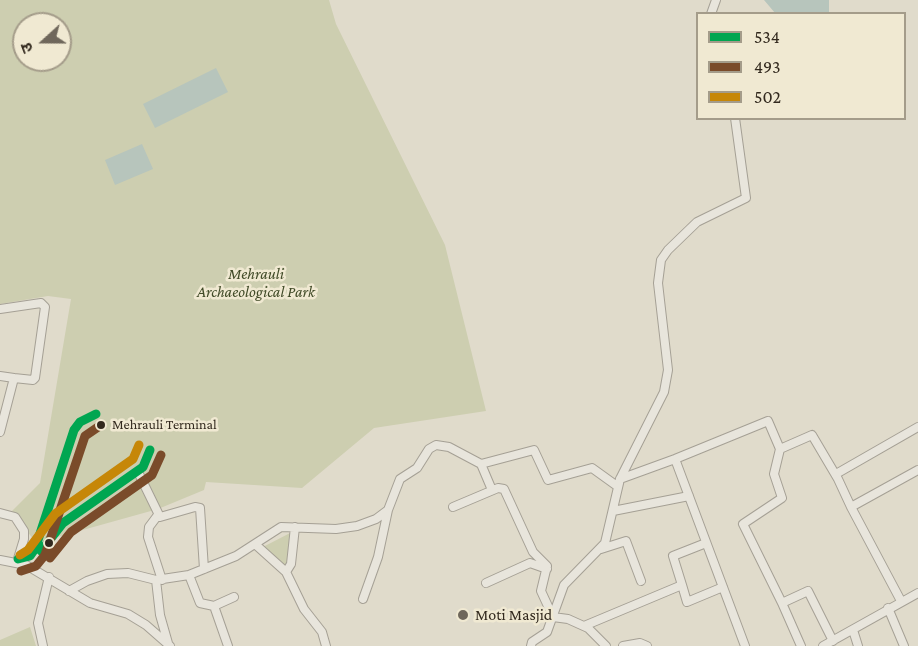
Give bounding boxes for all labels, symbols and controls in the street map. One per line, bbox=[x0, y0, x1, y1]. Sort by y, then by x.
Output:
north arrow bbox=[12, 12, 72, 72]
legend bbox=[696, 12, 906, 120]
text: 534 bbox=[754, 27, 780, 47]
text: उ bbox=[17, 40, 36, 55]
text: 493 bbox=[754, 57, 780, 77]
text: 502 bbox=[754, 87, 781, 107]
park label: Mehrauli Archaeological Park bbox=[197, 264, 315, 302]
place label: Mehrauli Terminal bbox=[112, 417, 217, 433]
marker: Mehrauli Terminal bbox=[95, 419, 107, 431]
unlabelled marker bbox=[43, 537, 55, 549]
place label: Moti Masjid bbox=[475, 605, 552, 625]
marker: Moti Masjid bbox=[456, 608, 470, 622]

